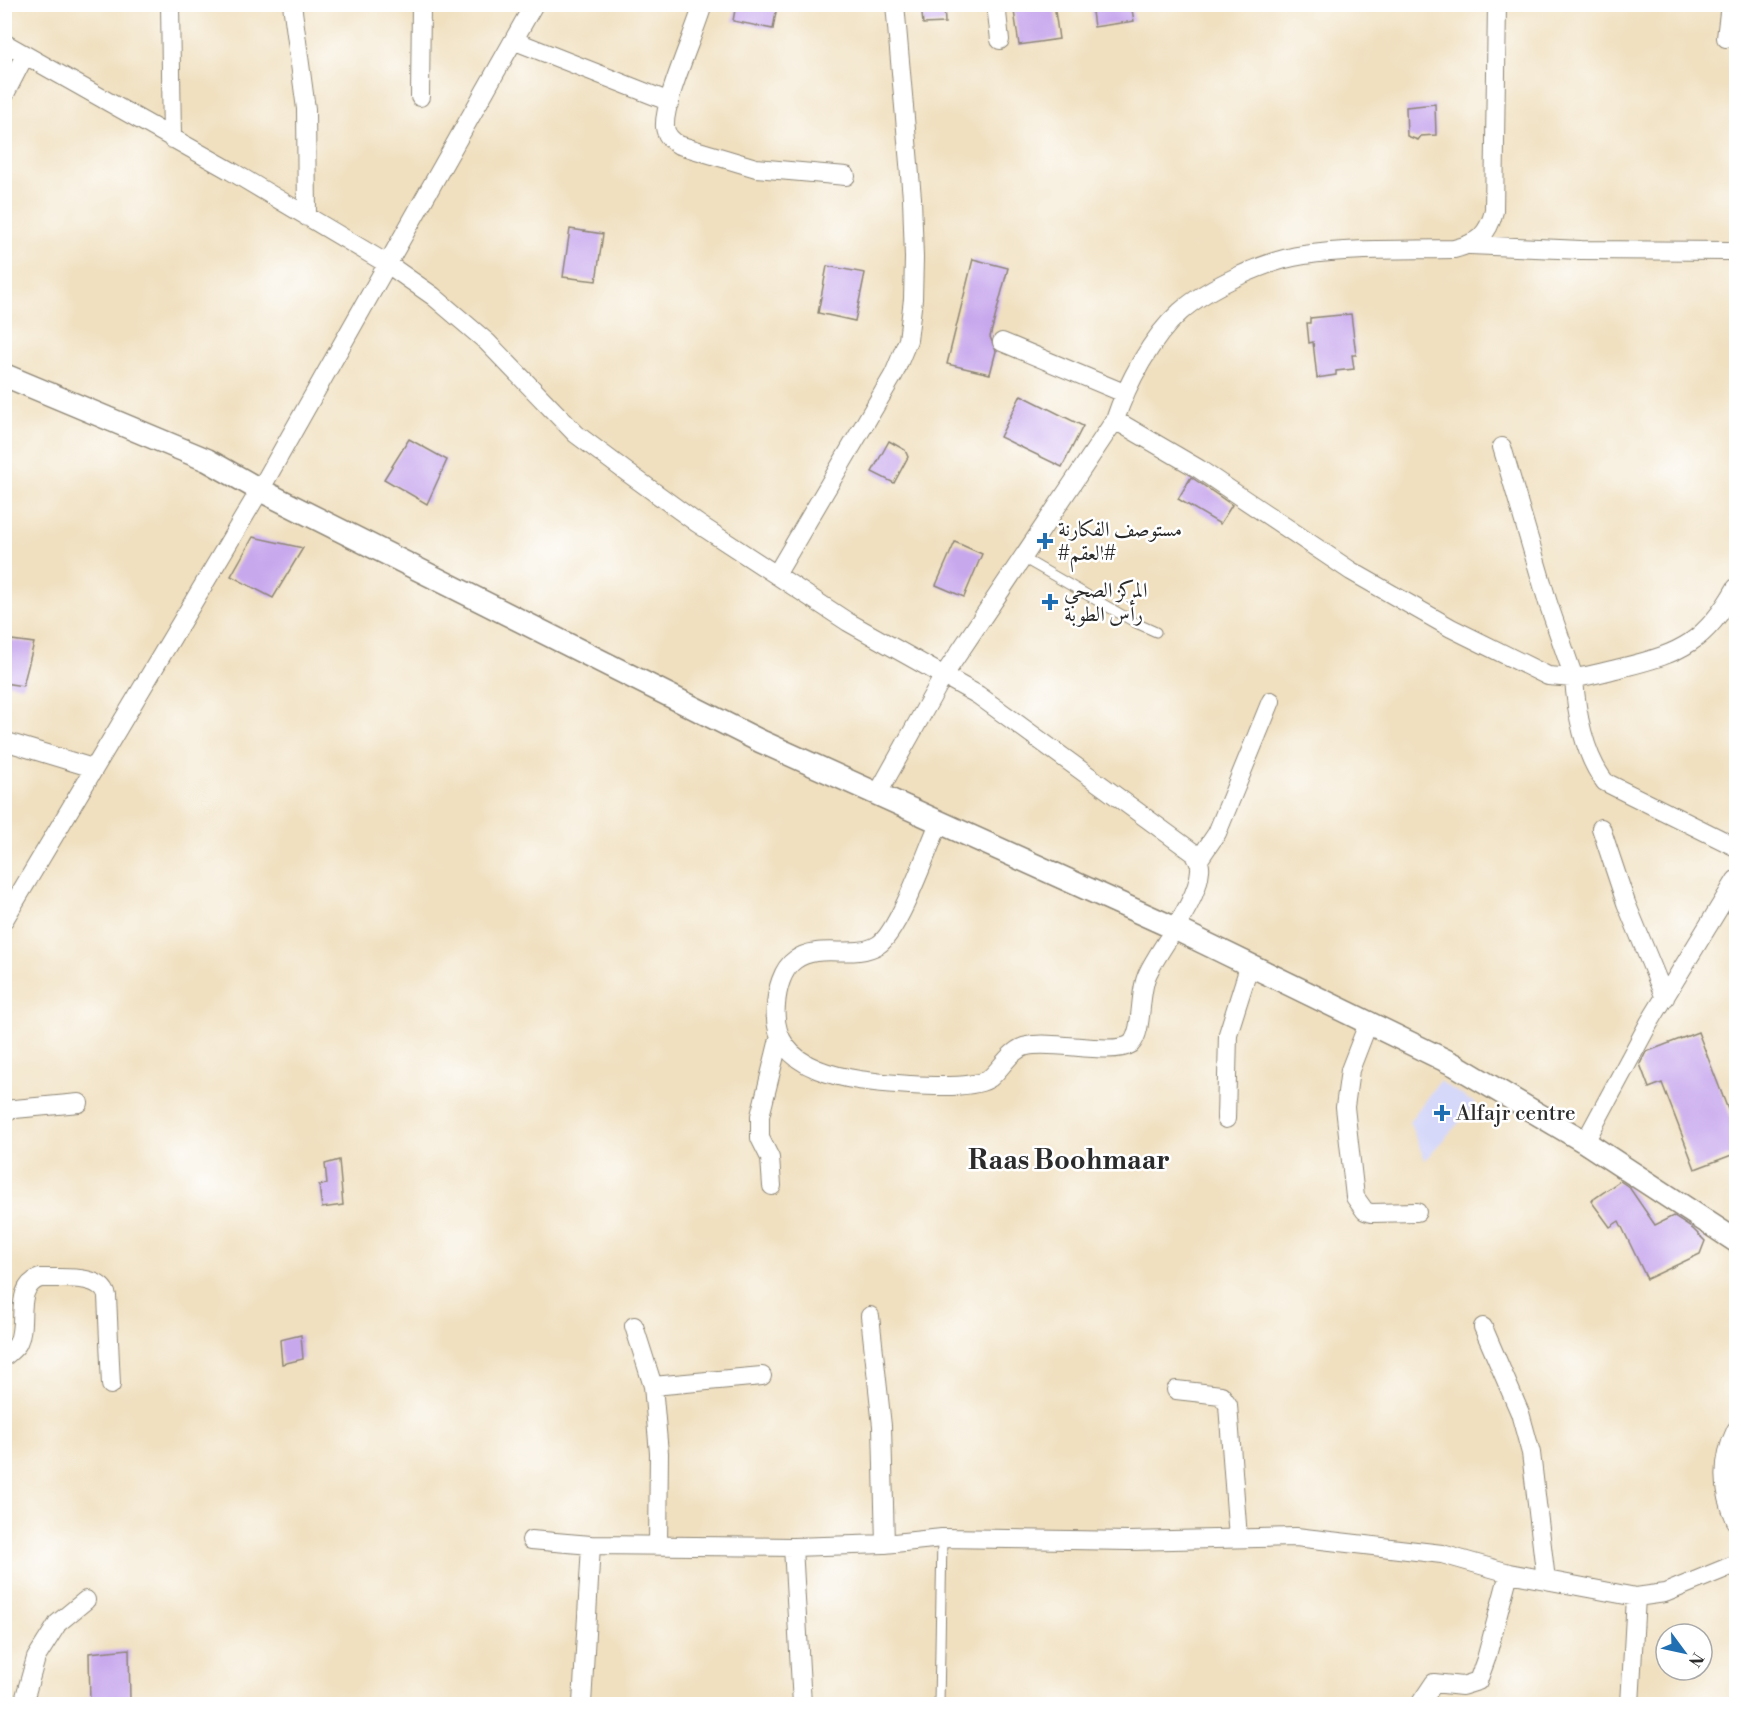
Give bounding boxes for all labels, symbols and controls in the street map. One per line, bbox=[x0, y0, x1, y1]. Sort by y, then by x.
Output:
place label: مستوصف الفكارنة #العقم# bbox=[1058, 517, 1182, 573]
marker: مستوصف الفكارنة #العقم# bbox=[1036, 532, 1054, 550]
place label: المركز الصحي رأس الطوبة bbox=[1064, 578, 1148, 628]
marker: المركز الصحي رأس الطوبة bbox=[1041, 593, 1059, 611]
place label: Alfajr centre bbox=[1455, 1101, 1576, 1127]
marker: Alfajr centre bbox=[1433, 1104, 1451, 1122]
district label: Raas Boohmaar bbox=[968, 1144, 1170, 1178]
north arrow bbox=[1654, 1622, 1714, 1682]
text: N bbox=[1684, 1649, 1708, 1671]

